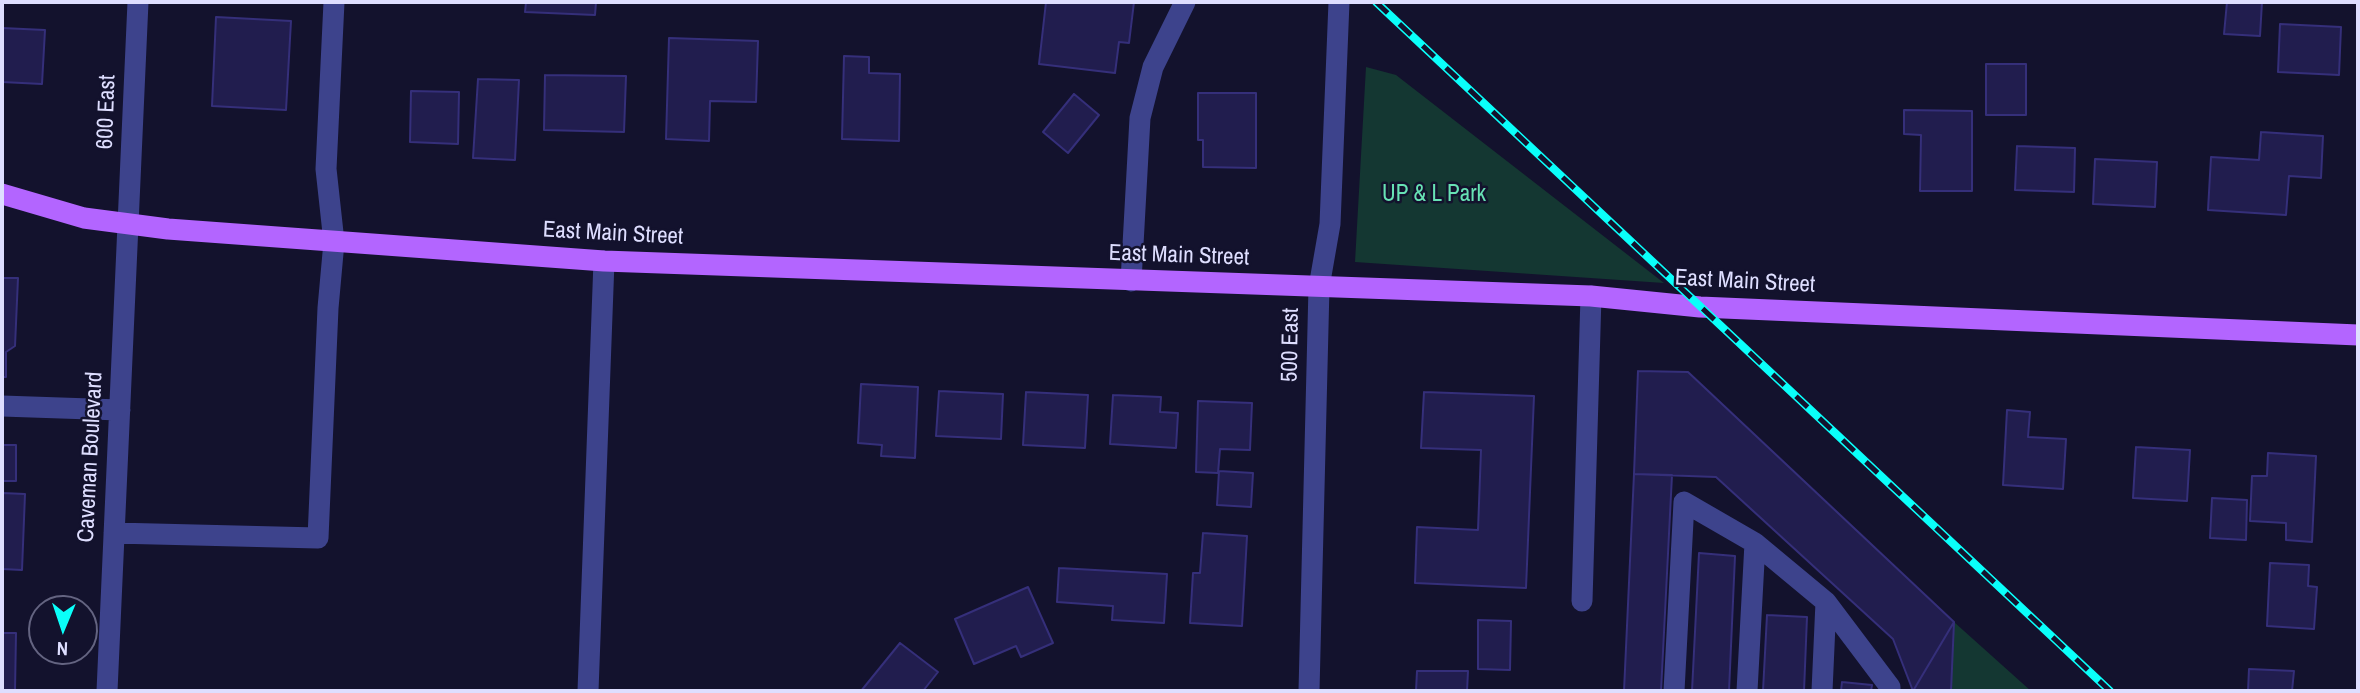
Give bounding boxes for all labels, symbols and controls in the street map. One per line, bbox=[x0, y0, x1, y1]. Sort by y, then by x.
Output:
street label: 600 East bbox=[92, 74, 122, 150]
park label: UP & L Park bbox=[1382, 181, 1486, 209]
street label: East Main Street bbox=[542, 217, 684, 251]
street label: East Main Street bbox=[1108, 240, 1250, 272]
street label: East Main Street bbox=[1674, 265, 1816, 299]
street label: 500 East bbox=[1277, 308, 1305, 382]
street label: Caveman Boulevard bbox=[73, 371, 109, 543]
north arrow bbox=[28, 595, 98, 665]
text: N bbox=[56, 636, 68, 662]

